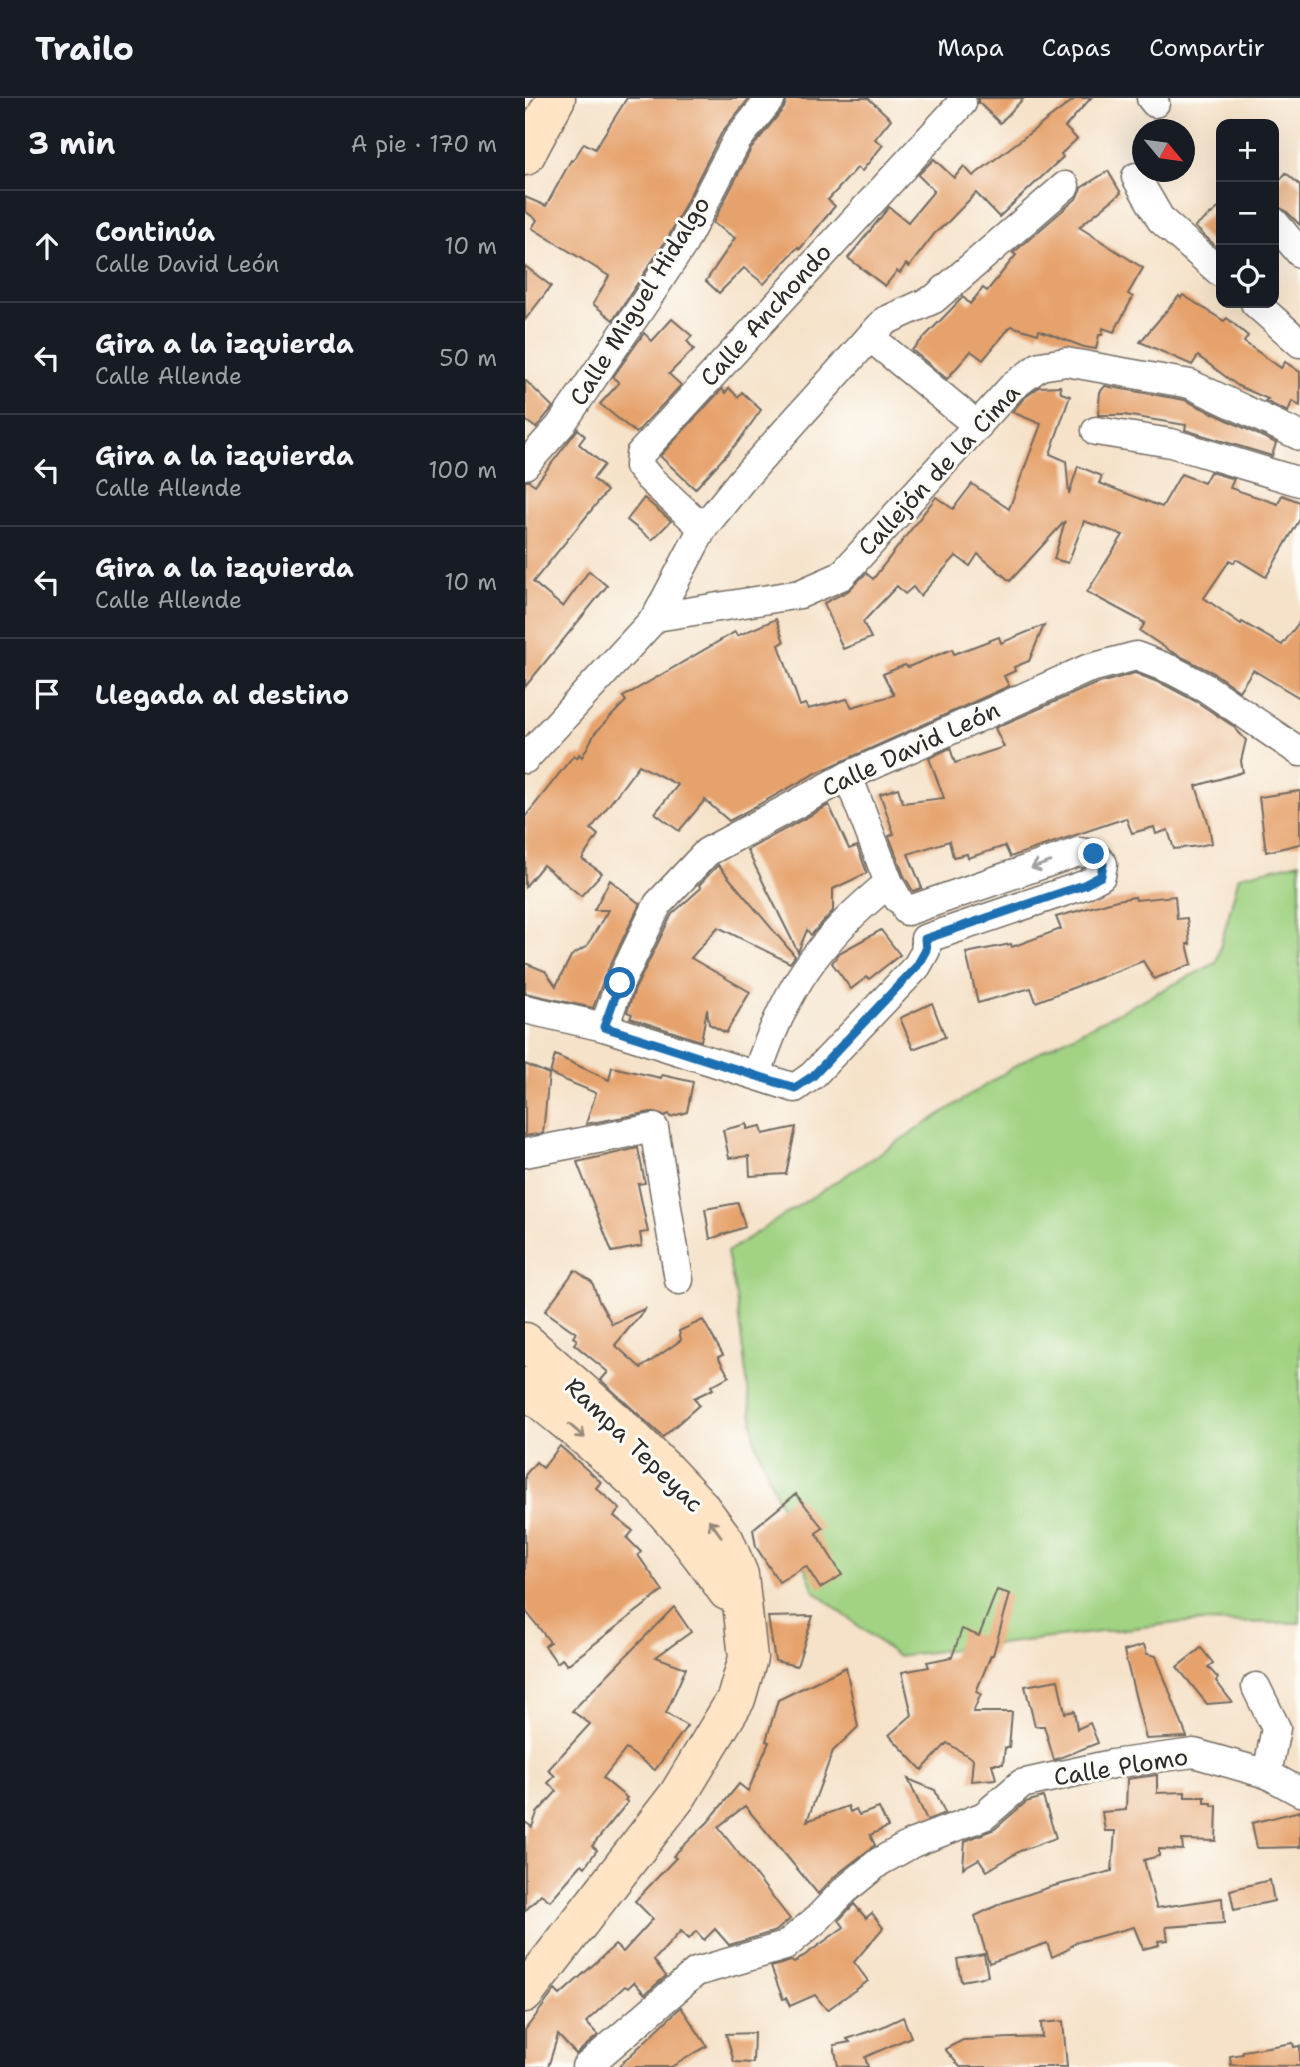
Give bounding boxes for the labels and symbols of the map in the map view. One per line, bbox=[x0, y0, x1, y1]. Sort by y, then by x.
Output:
north arrow bbox=[1132, 119, 1195, 182]
street label: Calle Miguel Hidalgo bbox=[562, 190, 718, 412]
street label: Calle Anchondo bbox=[693, 237, 839, 393]
street label: Callejón de la Cima bbox=[851, 377, 1027, 563]
street label: Calle David León bbox=[817, 694, 1005, 804]
route end bbox=[1078, 838, 1109, 869]
one-way arrow bbox=[1030, 860, 1052, 872]
route start bbox=[604, 967, 635, 998]
street label: Rampa Tepeyac bbox=[558, 1371, 710, 1519]
one-way arrow bbox=[567, 1423, 585, 1439]
one-way arrow bbox=[708, 1519, 723, 1538]
street label: Calle Plomo bbox=[1052, 1741, 1190, 1793]

